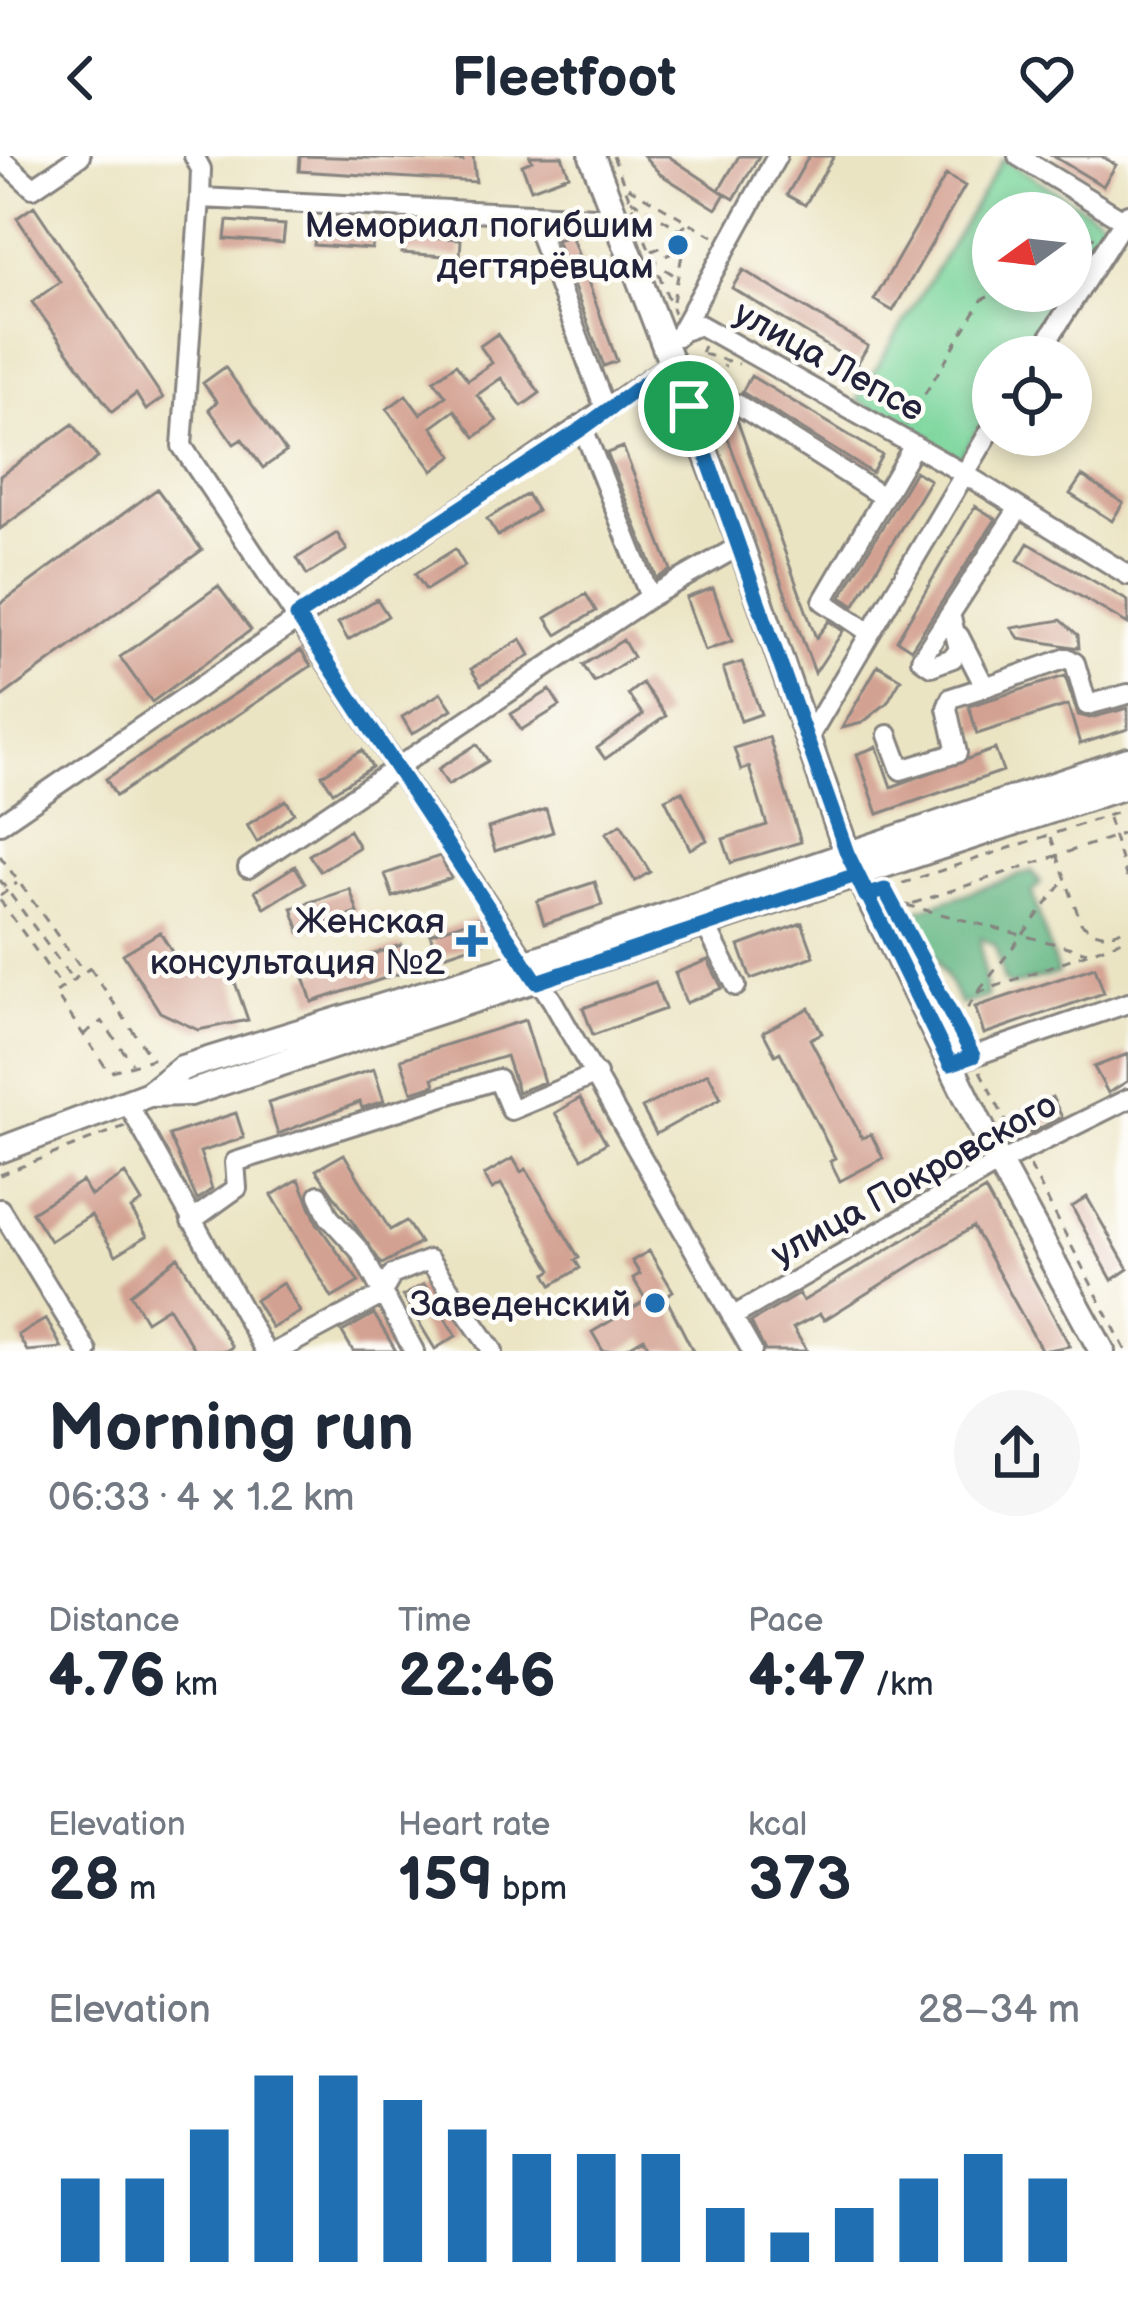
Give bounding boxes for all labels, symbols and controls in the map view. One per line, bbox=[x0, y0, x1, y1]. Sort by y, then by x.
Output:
icon: back bbox=[48, 45, 114, 111]
icon: heart bbox=[1014, 45, 1080, 111]
text: Fleetfoot bbox=[452, 46, 676, 111]
north arrow bbox=[972, 192, 1092, 312]
map controls bbox=[972, 192, 1092, 456]
place label: Мемориал погибшим дегтярёвцам bbox=[304, 205, 654, 289]
marker: Мемориал погибшим дегтярёвцам bbox=[665, 232, 691, 258]
street label: улица Лепсе bbox=[726, 292, 931, 432]
button: locate bbox=[972, 336, 1092, 456]
pin bbox=[638, 355, 740, 457]
icon: arrive bbox=[656, 373, 722, 439]
place label: Женская консультация №2 bbox=[150, 901, 445, 985]
marker: Женская консультация №2 bbox=[456, 925, 488, 957]
street label: улица Покровского bbox=[764, 1084, 1064, 1276]
place label: Заведенский bbox=[410, 1284, 631, 1327]
marker: Заведенский bbox=[642, 1290, 668, 1316]
text: Morning run bbox=[48, 1390, 414, 1469]
button: share bbox=[954, 1390, 1080, 1516]
text: 06:33 · 4 × 1.2 km bbox=[48, 1475, 354, 1522]
text: Distance bbox=[48, 1601, 180, 1641]
text: Time bbox=[398, 1601, 471, 1641]
text: Pace bbox=[748, 1601, 823, 1641]
text: 4.76 bbox=[48, 1641, 166, 1713]
text: 22:46 bbox=[398, 1641, 556, 1713]
text: 4:47 bbox=[748, 1641, 866, 1713]
text: km bbox=[166, 1665, 218, 1705]
text: /km bbox=[866, 1665, 934, 1705]
text: Elevation bbox=[48, 1805, 186, 1845]
text: Heart rate bbox=[398, 1805, 550, 1845]
text: kcal bbox=[748, 1805, 807, 1845]
text: 28 bbox=[48, 1845, 120, 1917]
text: 159 bbox=[398, 1845, 493, 1917]
text: 373 bbox=[748, 1845, 851, 1917]
text: m bbox=[120, 1869, 156, 1909]
text: bpm bbox=[493, 1869, 567, 1909]
text: Elevation bbox=[48, 1987, 211, 2034]
text: 28–34 m bbox=[918, 1987, 1080, 2034]

